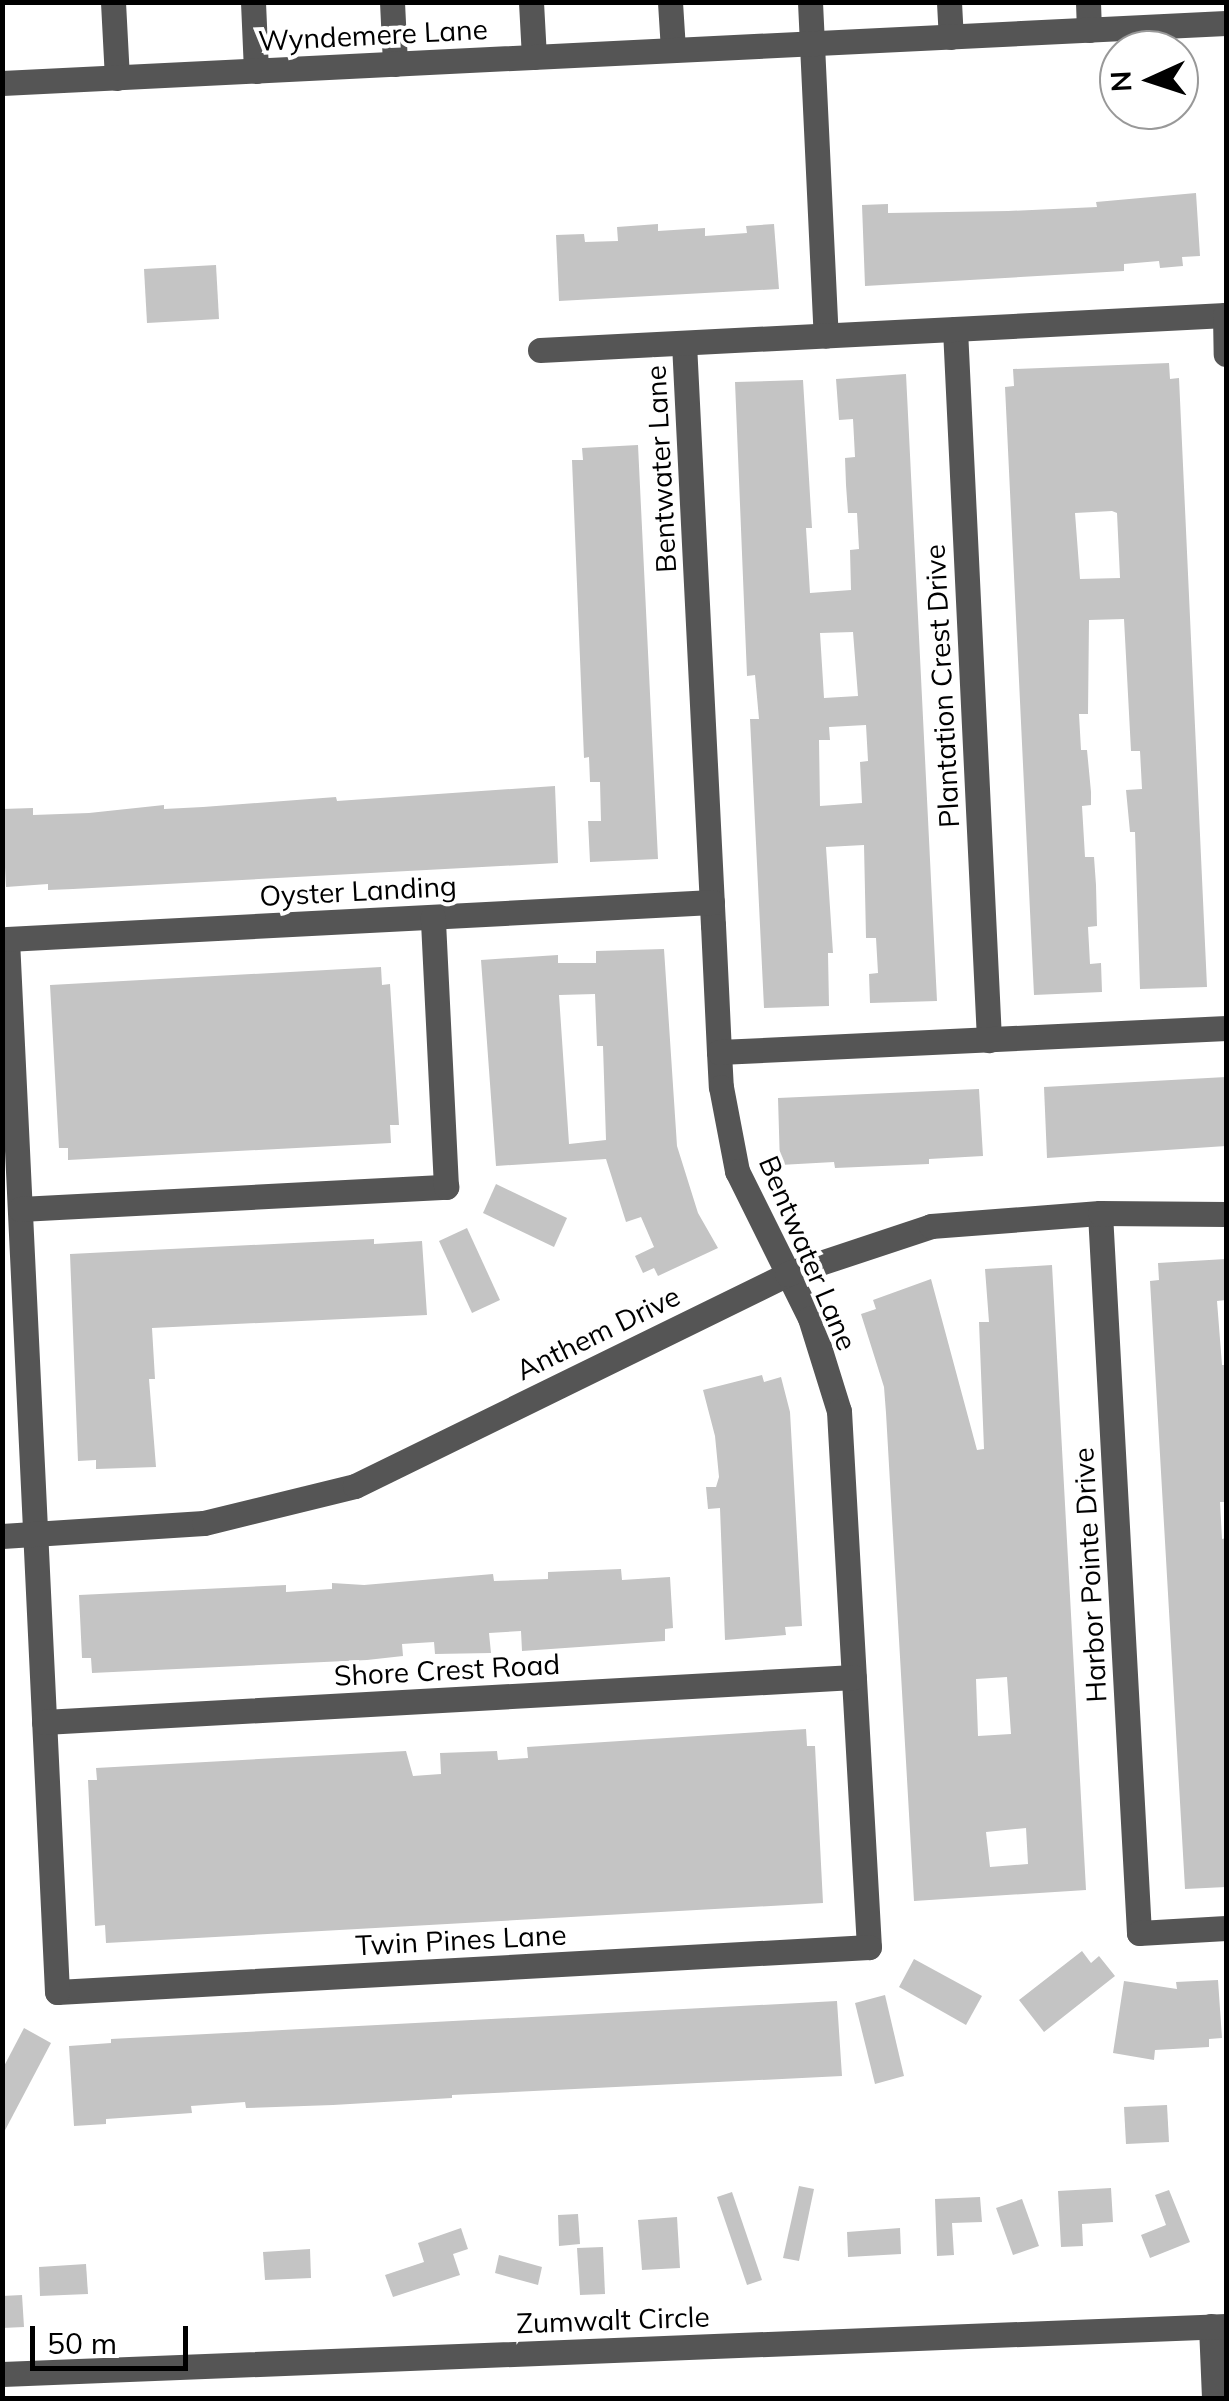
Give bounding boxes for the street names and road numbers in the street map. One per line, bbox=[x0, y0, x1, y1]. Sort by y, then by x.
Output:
street label: Wyndemere Lane bbox=[257, 12, 489, 58]
street label: Bentwater Lane bbox=[639, 364, 683, 574]
street label: Plantation Crest Drive bbox=[918, 543, 966, 829]
street label: Oyster Landing bbox=[258, 869, 458, 913]
street label: Bentwater Lane bbox=[752, 1151, 864, 1355]
street label: Anthem Drive bbox=[511, 1279, 685, 1387]
street label: Harbor Pointe Drive bbox=[1067, 1447, 1113, 1703]
street label: Shore Crest Road bbox=[333, 1647, 561, 1693]
street label: Twin Pines Lane bbox=[355, 1918, 567, 1962]
street label: Zumwalt Circle bbox=[516, 2300, 710, 2340]

